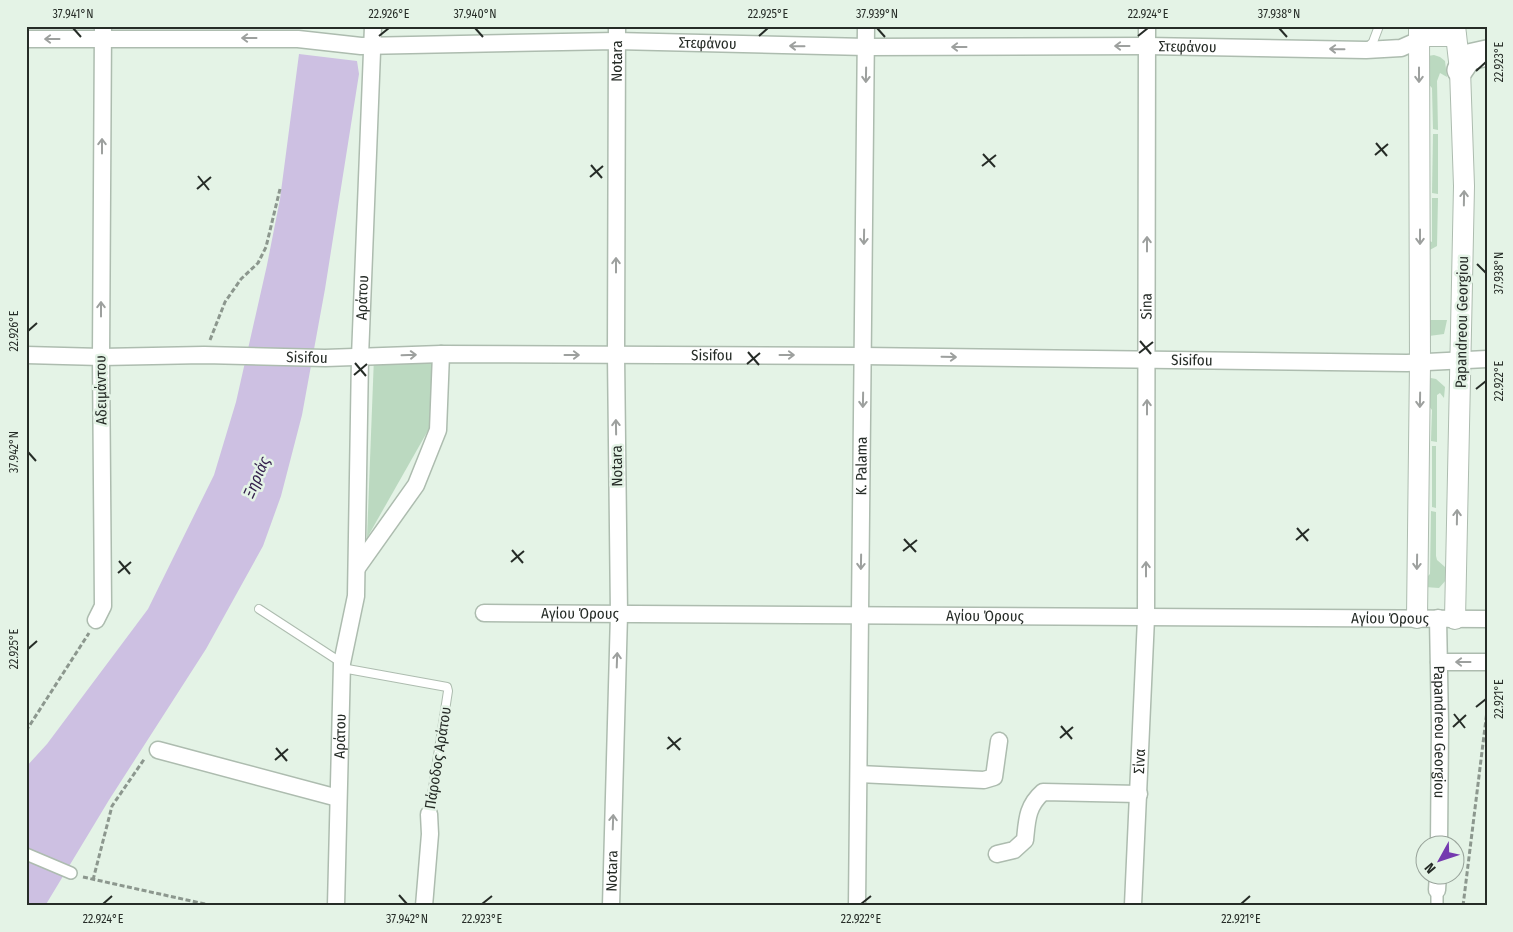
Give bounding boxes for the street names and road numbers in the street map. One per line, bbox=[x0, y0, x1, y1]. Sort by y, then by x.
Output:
street label: Στεφάνου bbox=[678, 34, 737, 53]
street label: Στεφάνου bbox=[1158, 37, 1217, 56]
street label: Notara bbox=[608, 40, 626, 82]
street label: Papandreou Georgiou bbox=[1452, 256, 1472, 388]
street label: Αράτου bbox=[352, 275, 372, 320]
street label: Sina bbox=[1138, 293, 1156, 320]
street label: Sisifou bbox=[691, 346, 733, 364]
street label: Sisifou bbox=[286, 348, 328, 367]
street label: Sisifou bbox=[1171, 351, 1213, 369]
street label: Αδειμάντου bbox=[91, 355, 111, 425]
street label: K. Palama bbox=[852, 436, 871, 496]
street label: Notara bbox=[608, 445, 626, 487]
street label: Αγίου Όρους bbox=[541, 604, 620, 623]
street label: Αγίου Όρους bbox=[946, 607, 1025, 625]
street label: Αγίου Όρους bbox=[1351, 609, 1430, 628]
street label: Papandreou Georgiou bbox=[1430, 665, 1449, 798]
street label: Πάροδος Αράτου bbox=[421, 706, 455, 810]
street label: Αράτου bbox=[331, 713, 350, 759]
street label: Σίνα bbox=[1130, 748, 1149, 774]
street label: Notara bbox=[602, 850, 622, 892]

